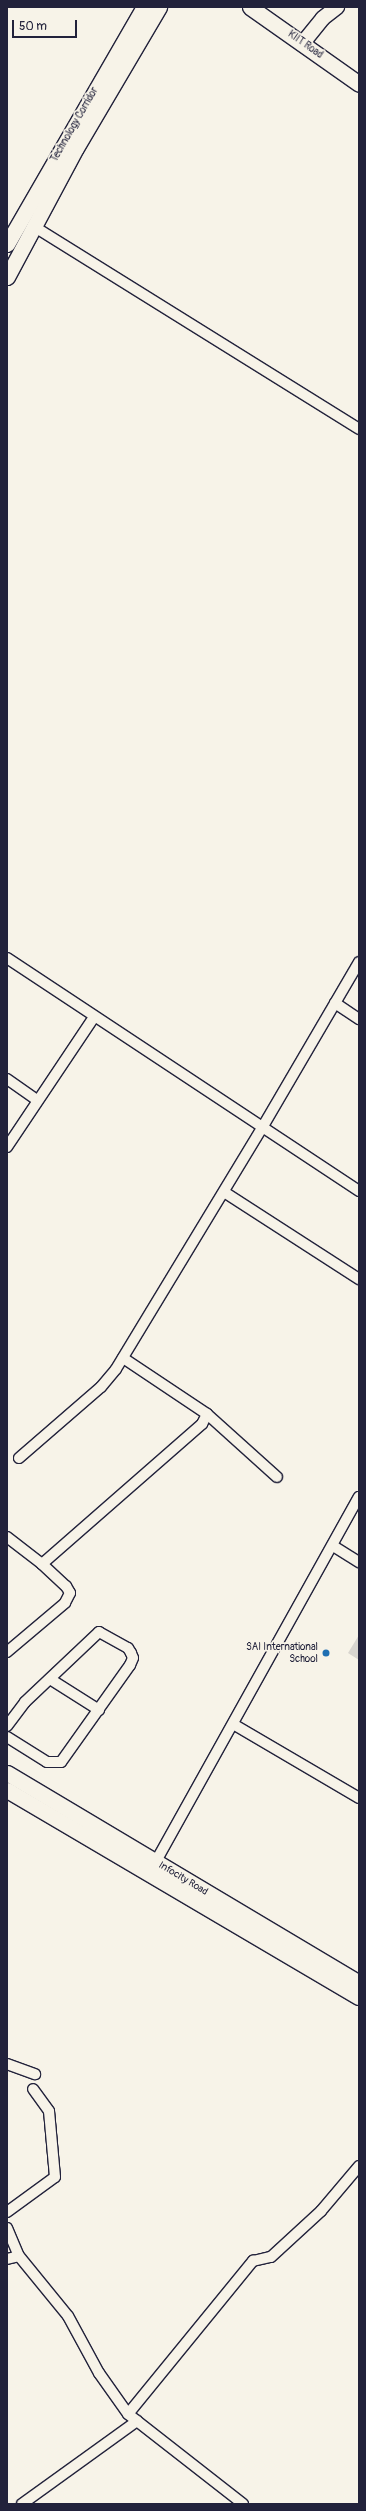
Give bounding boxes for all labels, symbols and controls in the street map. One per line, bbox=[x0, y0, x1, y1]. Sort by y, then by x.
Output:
scale bar bbox=[14, 12, 79, 38]
text: 50 m bbox=[19, 19, 47, 34]
street label: KIIT Road bbox=[285, 29, 325, 61]
street label: Technology Corridor bbox=[49, 86, 101, 164]
place label: SAI International School bbox=[246, 1641, 318, 1664]
marker: SAI International School bbox=[321, 1648, 331, 1658]
street label: Infocity Road bbox=[156, 1860, 210, 1898]

